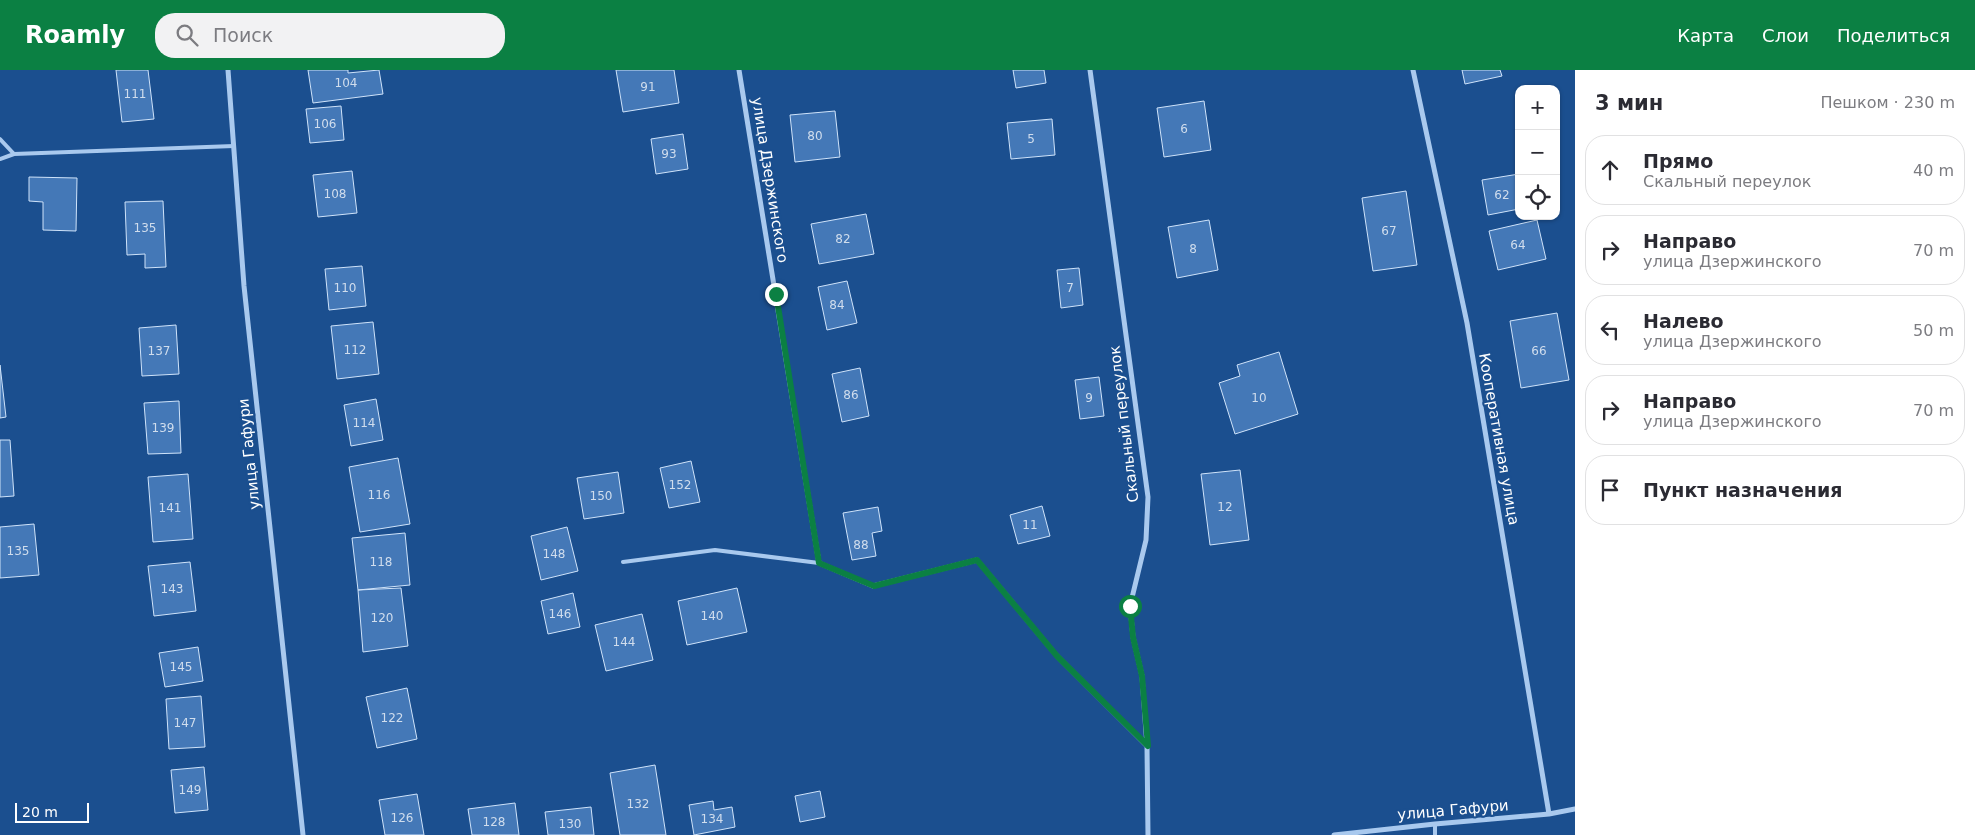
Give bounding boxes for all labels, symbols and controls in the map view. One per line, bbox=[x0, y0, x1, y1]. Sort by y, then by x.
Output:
search box bbox=[155, 13, 505, 58]
text: Roamly bbox=[25, 21, 125, 49]
icon: search bbox=[173, 21, 201, 49]
text: Поиск bbox=[213, 24, 273, 46]
text: Карта bbox=[1677, 25, 1734, 46]
text: Слои bbox=[1762, 25, 1809, 46]
text: Поделиться bbox=[1837, 25, 1950, 46]
house number: 104 bbox=[335, 76, 357, 90]
house number: 91 bbox=[640, 80, 656, 94]
map controls bbox=[1515, 85, 1560, 220]
button: + bbox=[1515, 85, 1560, 130]
house number: 111 bbox=[124, 87, 146, 101]
text: 3 мин bbox=[1595, 91, 1663, 115]
text: Пешком · 230 m bbox=[1820, 93, 1955, 112]
street label: улица Дзержинского bbox=[748, 96, 792, 264]
house number: 106 bbox=[314, 117, 336, 131]
house number: 6 bbox=[1180, 122, 1188, 136]
house number: 80 bbox=[807, 129, 823, 143]
button: − bbox=[1515, 130, 1560, 175]
house number: 5 bbox=[1027, 132, 1035, 146]
house number: 93 bbox=[661, 147, 677, 161]
text: Прямо bbox=[1643, 150, 1713, 172]
icon: ahead bbox=[1596, 156, 1624, 184]
text: 40 m bbox=[1913, 161, 1954, 180]
text: Скальный переулок bbox=[1643, 172, 1811, 191]
button: locate bbox=[1515, 175, 1560, 220]
house number: 108 bbox=[324, 187, 346, 201]
house number: 62 bbox=[1494, 188, 1510, 202]
house number: 135 bbox=[134, 221, 156, 235]
house number: 67 bbox=[1381, 224, 1397, 238]
text: Направо bbox=[1643, 230, 1736, 252]
house number: 82 bbox=[835, 232, 851, 246]
icon: right bbox=[1596, 236, 1624, 264]
house number: 64 bbox=[1510, 238, 1526, 252]
text: 70 m bbox=[1913, 241, 1954, 260]
house number: 8 bbox=[1189, 242, 1197, 256]
text: улица Дзержинского bbox=[1643, 252, 1822, 271]
house number: 110 bbox=[334, 281, 356, 295]
house number: 7 bbox=[1066, 281, 1074, 295]
route end bbox=[765, 283, 788, 306]
house number: 84 bbox=[829, 298, 845, 312]
text: Налево bbox=[1643, 310, 1724, 332]
icon: left bbox=[1596, 316, 1624, 344]
text: 50 m bbox=[1913, 321, 1954, 340]
text: улица Дзержинского bbox=[1643, 332, 1822, 351]
house number: 112 bbox=[344, 343, 366, 357]
house number: 137 bbox=[148, 344, 170, 358]
house number: 66 bbox=[1531, 344, 1547, 358]
street label: Скальный переулок bbox=[1105, 345, 1143, 503]
street label: Кооперативная улица bbox=[1475, 352, 1523, 526]
house number: 86 bbox=[843, 388, 859, 402]
text: Направо bbox=[1643, 390, 1736, 412]
house number: 9 bbox=[1085, 391, 1093, 405]
house number: 10 bbox=[1251, 391, 1267, 405]
icon: right bbox=[1596, 396, 1624, 424]
street label: улица Гафури bbox=[234, 398, 264, 510]
text: 70 m bbox=[1913, 401, 1954, 420]
text: улица Дзержинского bbox=[1643, 412, 1822, 431]
house number: 114 bbox=[353, 416, 375, 430]
house number: 139 bbox=[152, 421, 174, 435]
icon: arrive bbox=[1596, 476, 1624, 504]
house number: 152 bbox=[669, 478, 691, 492]
text: Пункт назначения bbox=[1643, 479, 1842, 501]
house number: 116 bbox=[368, 488, 390, 502]
house number: 150 bbox=[590, 489, 612, 503]
house number: 12 bbox=[1217, 500, 1233, 514]
house number: 141 bbox=[159, 501, 181, 515]
house number: 11 bbox=[1022, 518, 1038, 532]
house number: 88 bbox=[853, 538, 869, 552]
house number: 135 bbox=[7, 544, 29, 558]
house number: 148 bbox=[543, 547, 565, 561]
house number: 118 bbox=[370, 555, 392, 569]
house number: 143 bbox=[161, 582, 183, 596]
route start bbox=[1119, 595, 1142, 618]
house number: 146 bbox=[549, 607, 571, 621]
house number: 140 bbox=[701, 609, 723, 623]
house number: 120 bbox=[371, 611, 393, 625]
house number: 144 bbox=[613, 635, 635, 649]
house number: 145 bbox=[170, 660, 192, 674]
house number: 122 bbox=[381, 711, 403, 725]
house number: 147 bbox=[174, 716, 196, 730]
house number: 149 bbox=[179, 783, 201, 797]
street label: улица Гафури bbox=[1397, 796, 1509, 824]
house number: 132 bbox=[627, 797, 649, 811]
scale bar bbox=[15, 800, 89, 823]
text: 20 m bbox=[22, 804, 58, 820]
house number: 126 bbox=[391, 811, 413, 825]
house number: 134 bbox=[701, 812, 723, 826]
house number: 128 bbox=[483, 815, 505, 829]
house number: 130 bbox=[559, 817, 581, 831]

